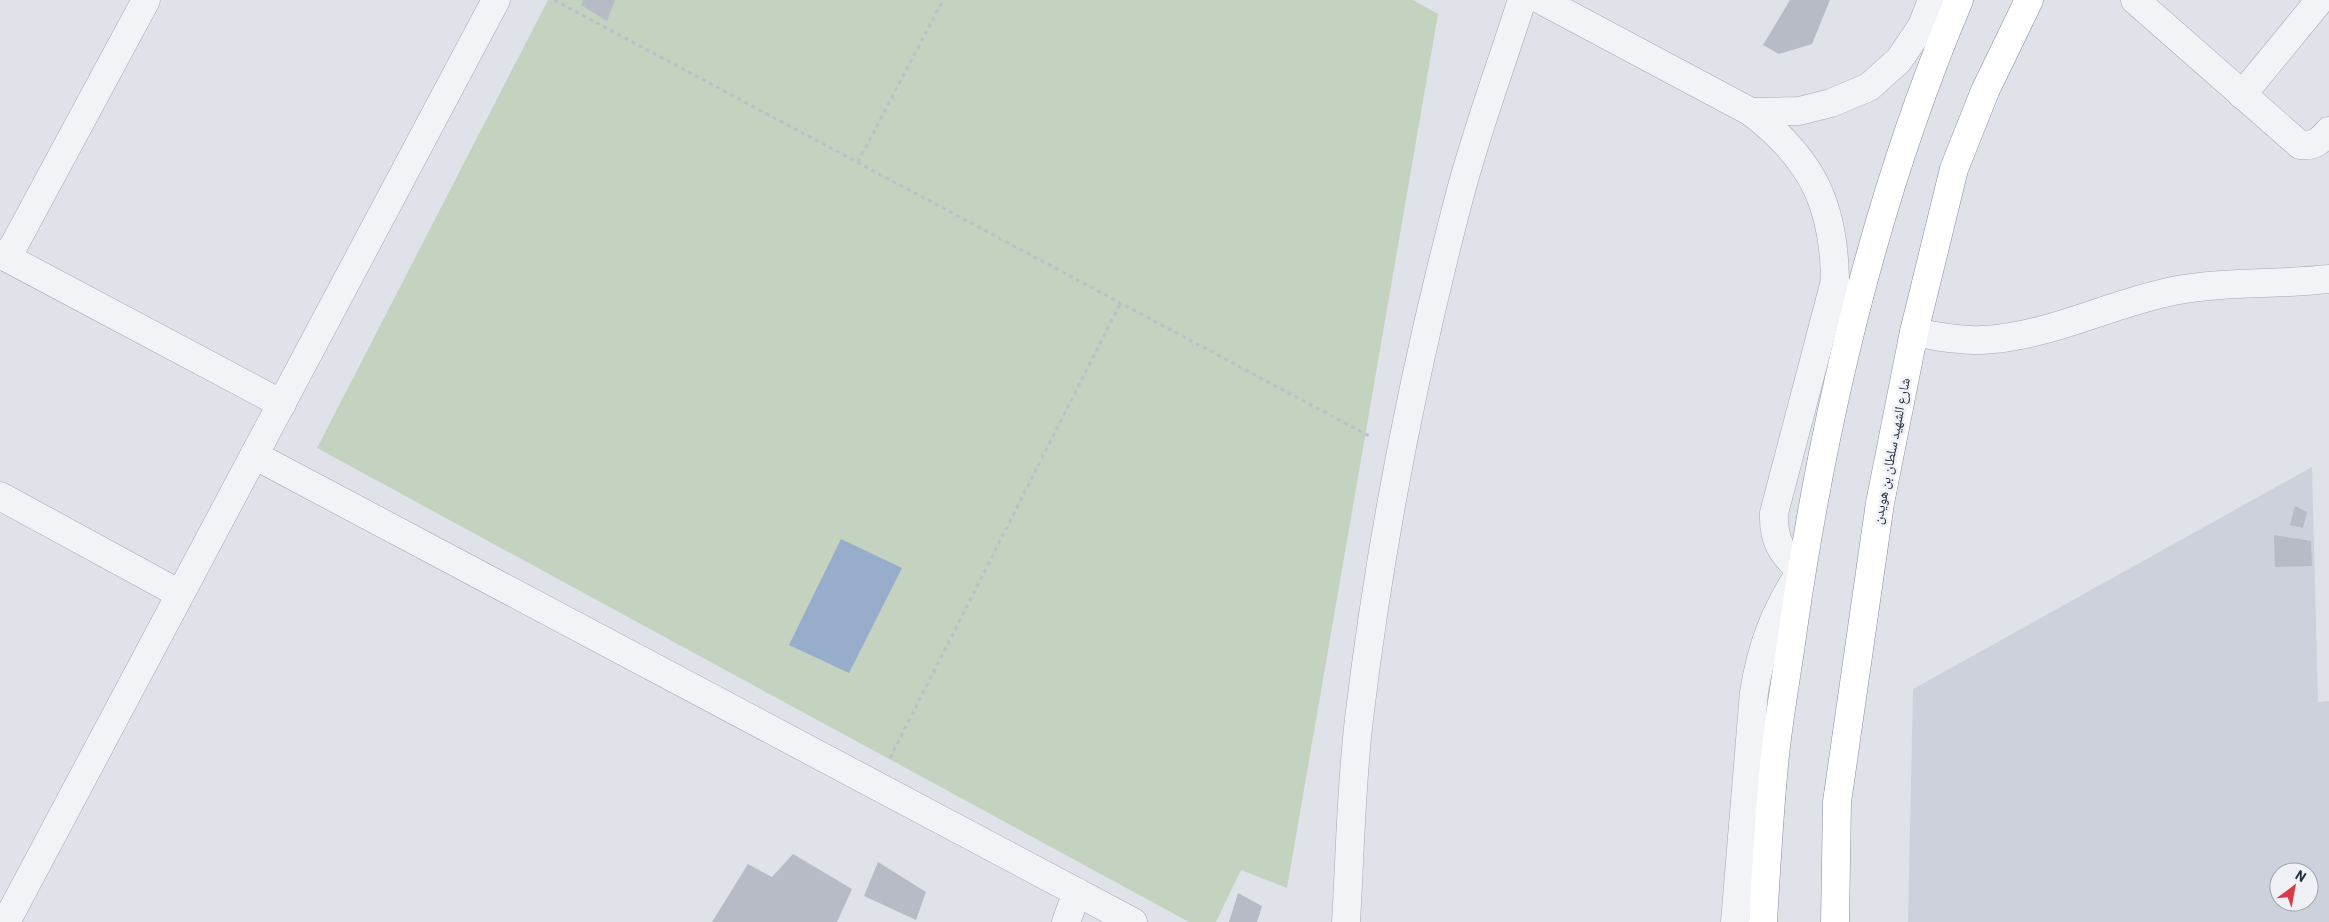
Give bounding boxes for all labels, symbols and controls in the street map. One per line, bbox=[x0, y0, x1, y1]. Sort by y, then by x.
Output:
street label: شارع الشهيد سلطان بن هويدن bbox=[1868, 376, 1915, 526]
north arrow bbox=[2269, 862, 2319, 912]
text: N bbox=[2293, 866, 2310, 885]

